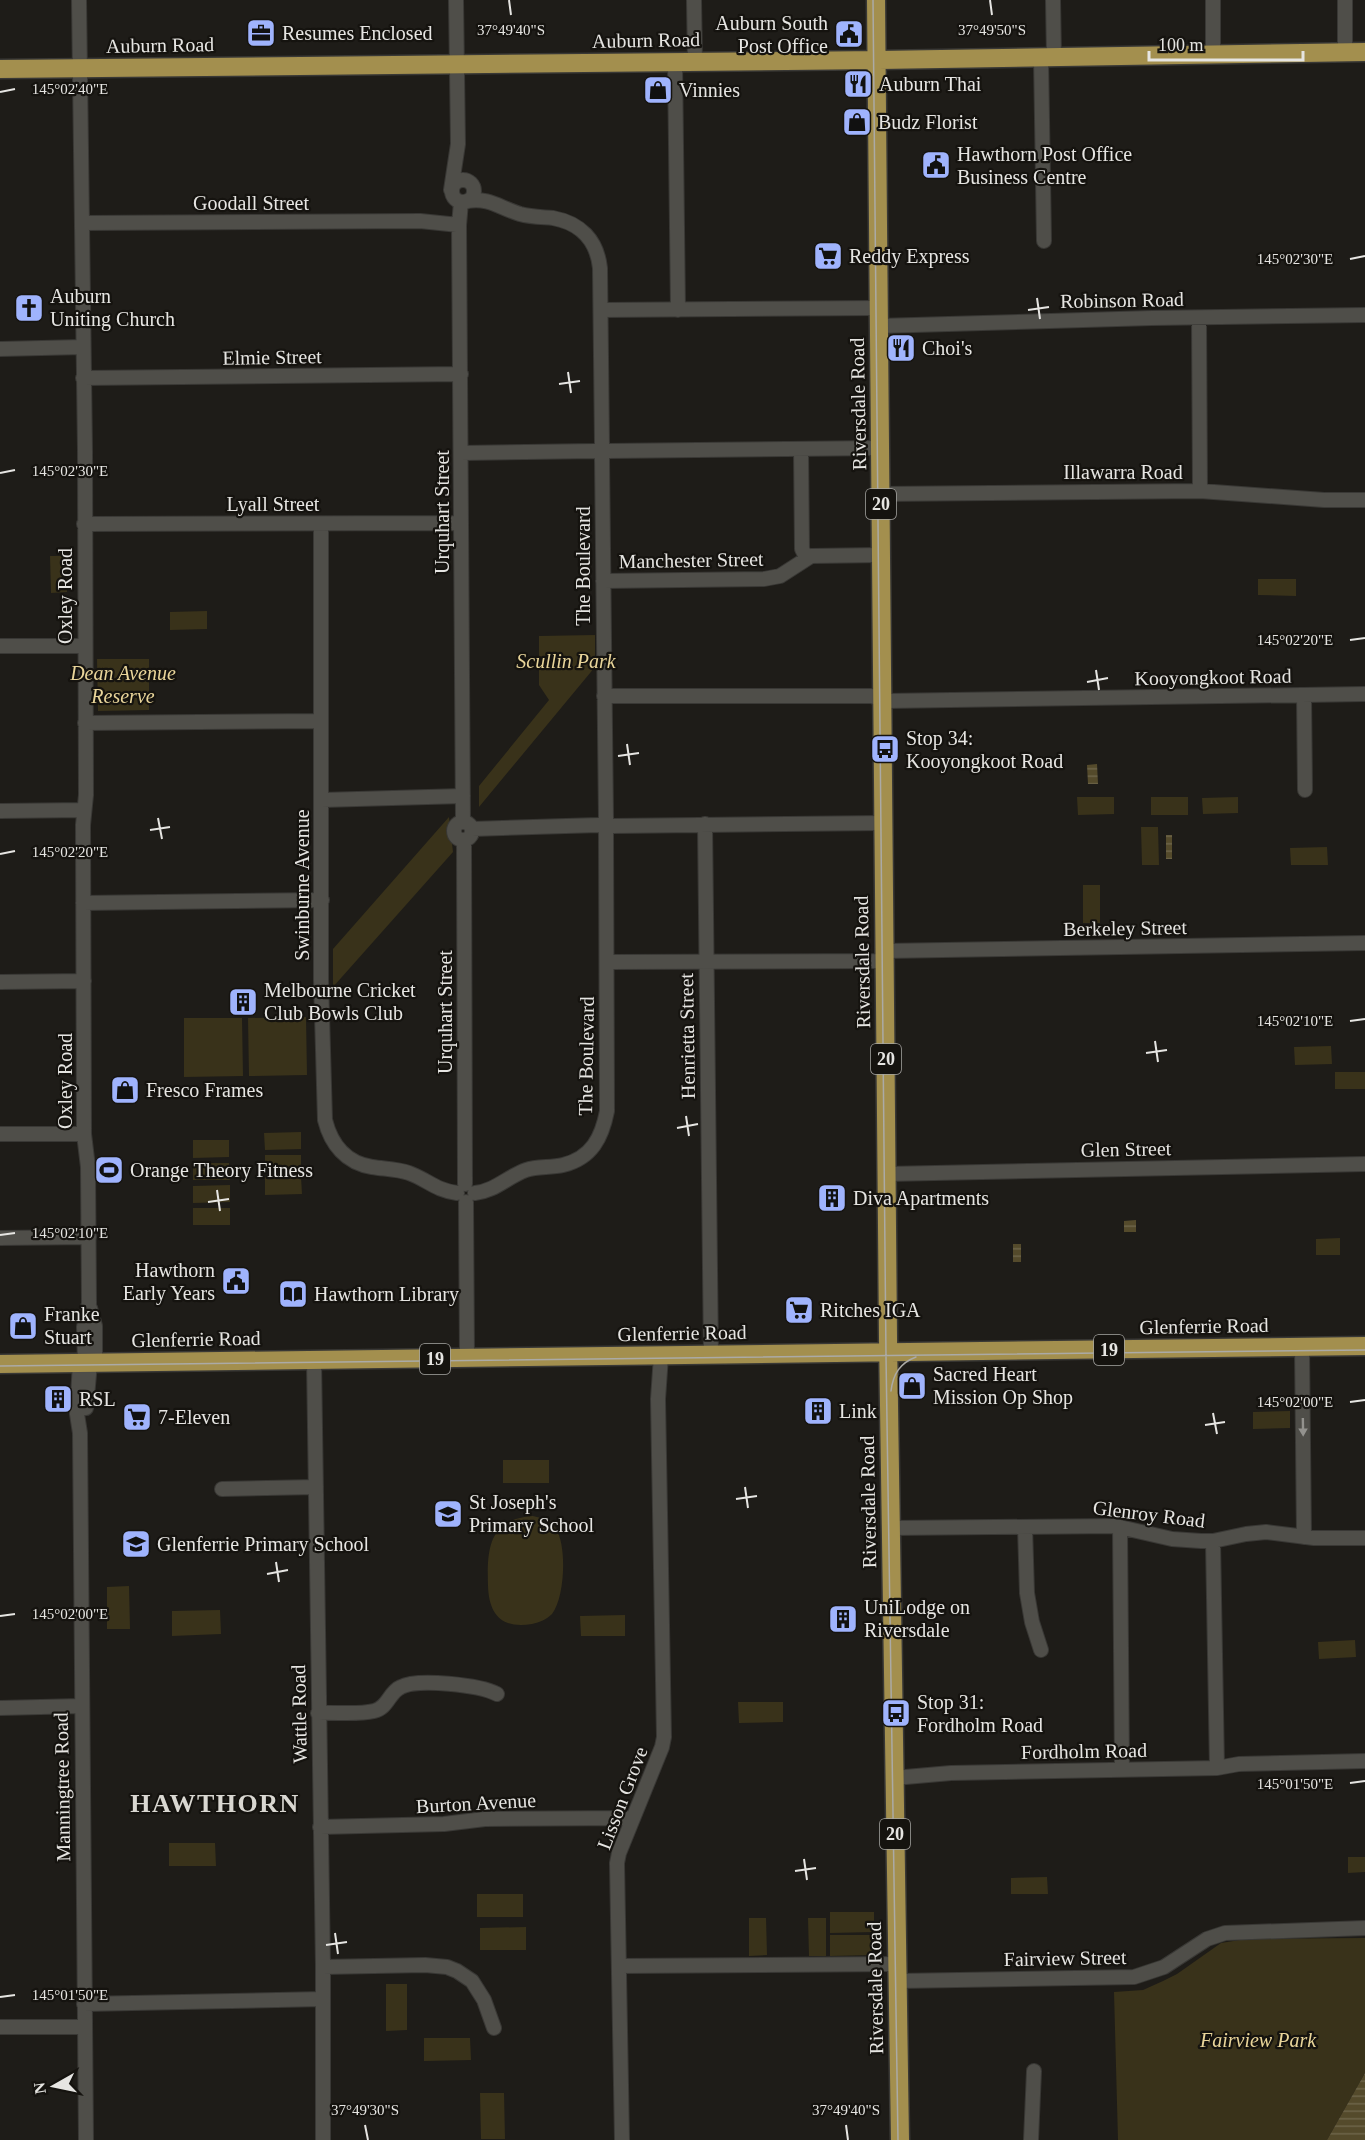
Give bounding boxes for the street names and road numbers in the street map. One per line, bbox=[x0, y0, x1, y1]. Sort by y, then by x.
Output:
street label: Auburn Road bbox=[592, 28, 700, 52]
street label: Auburn Road bbox=[106, 33, 214, 57]
street label: Goodall Street bbox=[193, 192, 309, 214]
street label: Robinson Road bbox=[1060, 288, 1184, 312]
street label: Riversdale Road bbox=[846, 337, 870, 471]
street label: Elmie Street bbox=[222, 345, 322, 369]
street label: Urquhart Street bbox=[431, 450, 454, 574]
street label: Illawarra Road bbox=[1063, 461, 1183, 483]
road number: 20 bbox=[866, 489, 896, 519]
street label: Lyall Street bbox=[227, 493, 320, 516]
street label: The Boulevard bbox=[572, 506, 594, 626]
street label: Oxley Road bbox=[54, 548, 77, 644]
street label: Manchester Street bbox=[618, 548, 764, 572]
street label: Kooyongkoot Road bbox=[1134, 665, 1292, 690]
street label: Swinburne Avenue bbox=[291, 809, 313, 961]
street label: Riversdale Road bbox=[850, 895, 874, 1029]
street label: Berkeley Street bbox=[1063, 916, 1188, 941]
street label: Urquhart Street bbox=[434, 950, 457, 1074]
street label: Henrietta Street bbox=[675, 972, 699, 1099]
street label: The Boulevard bbox=[574, 996, 598, 1116]
street label: Oxley Road bbox=[54, 1033, 77, 1129]
road number: 20 bbox=[871, 1044, 901, 1074]
street label: Glen Street bbox=[1081, 1137, 1172, 1161]
street label: Glenferrie Road bbox=[1139, 1314, 1269, 1338]
street label: Glenferrie Road bbox=[617, 1321, 747, 1345]
street label: Glenferrie Road bbox=[131, 1327, 261, 1351]
road number: 19 bbox=[1094, 1335, 1124, 1365]
road number: 19 bbox=[420, 1344, 450, 1374]
street label: Riversdale Road bbox=[856, 1435, 880, 1569]
street label: Glenroy Road bbox=[1092, 1496, 1206, 1533]
street label: Wattle Road bbox=[287, 1664, 311, 1764]
street label: Manningtree Road bbox=[50, 1712, 75, 1862]
street label: Fordholm Road bbox=[1021, 1739, 1147, 1763]
street label: Lisson Grove bbox=[592, 1743, 652, 1853]
street label: Burton Avenue bbox=[415, 1789, 537, 1817]
road number: 20 bbox=[880, 1819, 910, 1849]
street label: Riversdale Road bbox=[863, 1921, 887, 2055]
street label: Fairview Street bbox=[1003, 1946, 1127, 1970]

